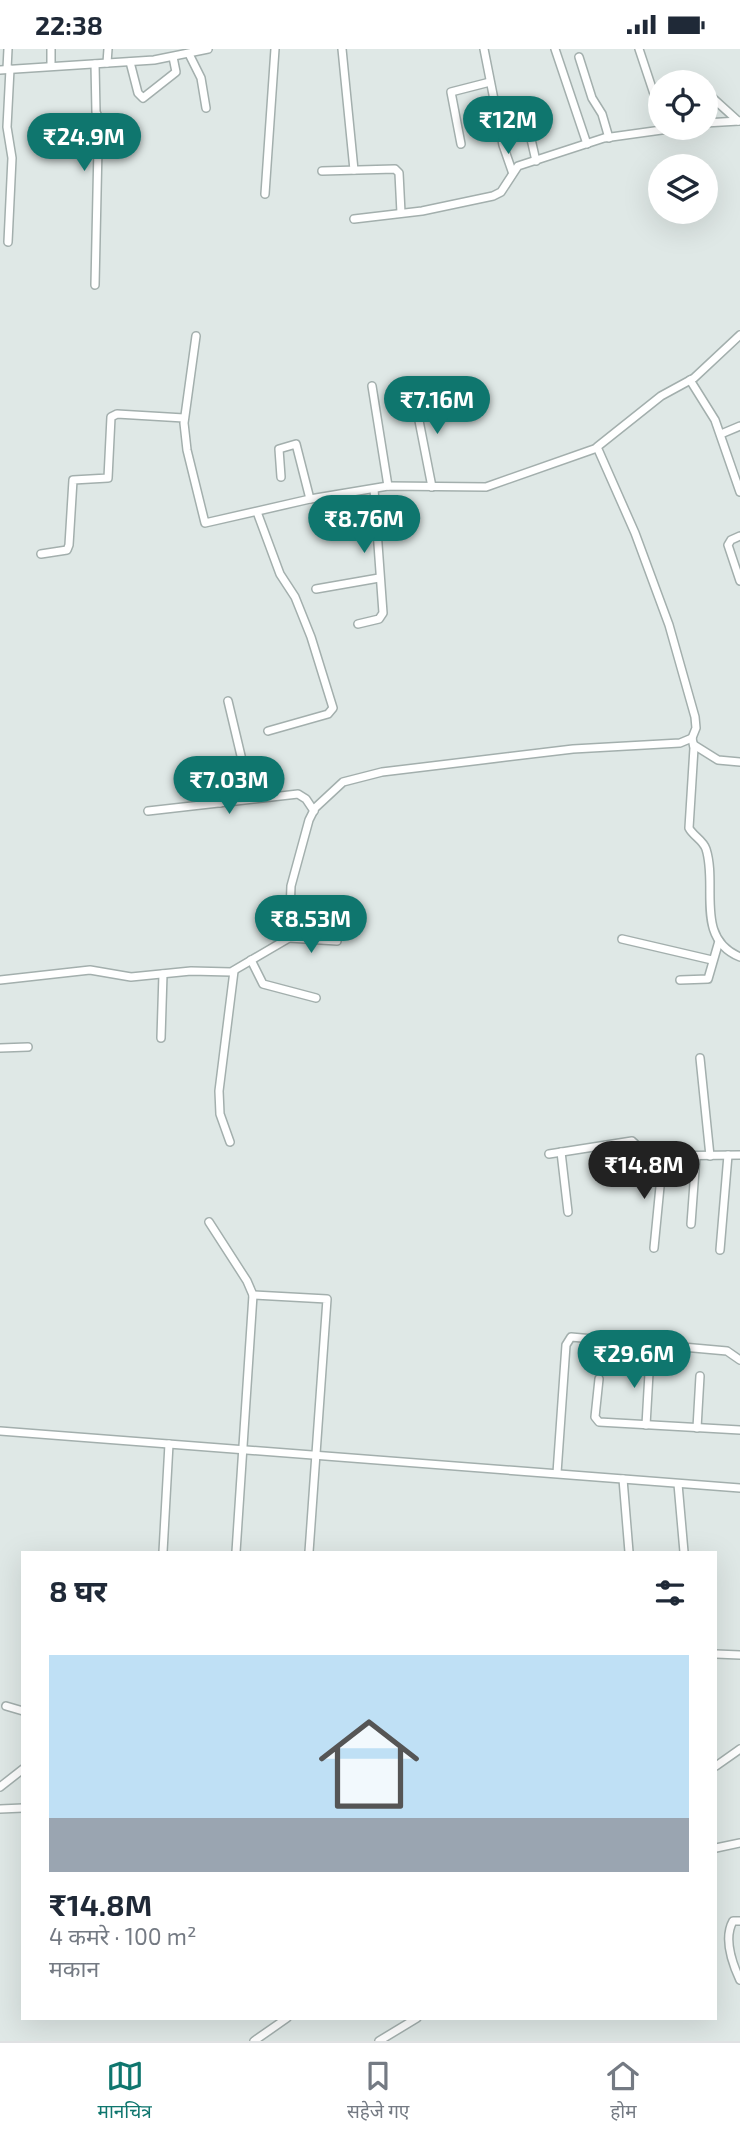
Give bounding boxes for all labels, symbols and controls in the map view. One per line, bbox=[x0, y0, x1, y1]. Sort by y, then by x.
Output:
text: 22:38 bbox=[35, 9, 103, 40]
map controls bbox=[648, 70, 718, 224]
button: locate bbox=[648, 70, 718, 140]
pin: ₹12M bbox=[467, 97, 549, 156]
text: ₹12M bbox=[479, 105, 537, 133]
pin: ₹24.9M bbox=[27, 113, 141, 173]
text: ₹24.9M bbox=[43, 122, 125, 150]
button: layers bbox=[648, 154, 718, 224]
pin: ₹7.16M bbox=[380, 377, 494, 436]
text: ₹7.16M bbox=[400, 385, 474, 413]
pin: ₹8.76M bbox=[307, 496, 421, 555]
text: ₹8.76M bbox=[324, 504, 404, 532]
pin: ₹7.03M bbox=[172, 757, 286, 816]
text: ₹7.03M bbox=[190, 765, 269, 793]
pin: ₹8.53M bbox=[254, 895, 368, 955]
text: ₹8.53M bbox=[271, 904, 351, 932]
pin: ₹14.8M bbox=[587, 1141, 701, 1201]
text: ₹14.8M bbox=[604, 1150, 684, 1178]
pin: ₹29.6M bbox=[577, 1331, 691, 1390]
text: ₹29.6M bbox=[594, 1339, 674, 1367]
text: 8 घर bbox=[49, 1572, 107, 1608]
icon: filters bbox=[651, 1574, 689, 1612]
icon: home bbox=[306, 1701, 432, 1827]
text: ₹14.8M bbox=[49, 1886, 152, 1922]
text: 4 कमरे · 100 m² bbox=[49, 1922, 196, 1950]
text: मकान bbox=[49, 1954, 99, 1982]
tab: मानचित्र bbox=[98, 2057, 152, 2126]
tab: सहेजे गए bbox=[347, 2057, 409, 2126]
tab: होम bbox=[604, 2057, 642, 2126]

